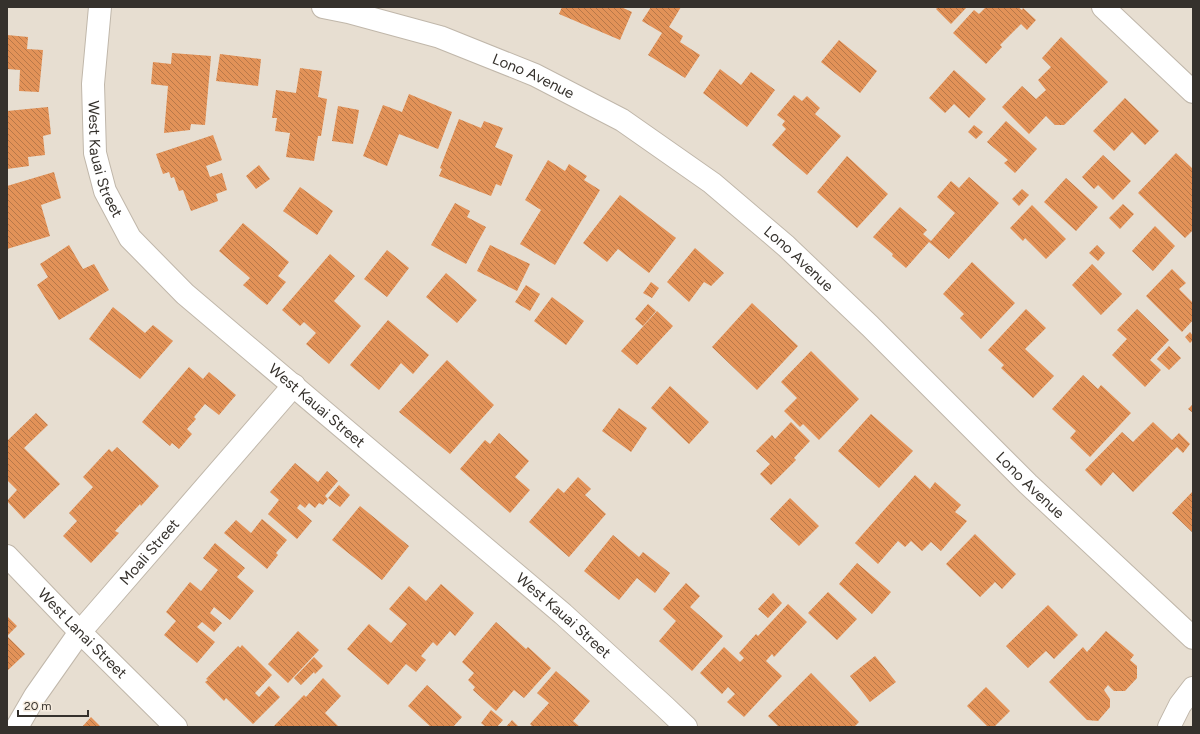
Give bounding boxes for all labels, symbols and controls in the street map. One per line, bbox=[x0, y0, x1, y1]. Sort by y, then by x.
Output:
street label: Lono Avenue bbox=[490, 50, 577, 103]
street label: West Kauai Street bbox=[84, 100, 127, 221]
street label: Lono Avenue bbox=[760, 222, 837, 295]
street label: West Kauai Street bbox=[265, 360, 369, 452]
street label: Lono Avenue bbox=[992, 448, 1068, 522]
street label: Moali Street bbox=[116, 515, 183, 589]
street label: West Kauai Street bbox=[512, 569, 615, 662]
street label: West Lanai Street bbox=[34, 585, 131, 682]
scale bar bbox=[18, 692, 88, 718]
text: 20 m bbox=[24, 699, 52, 713]

